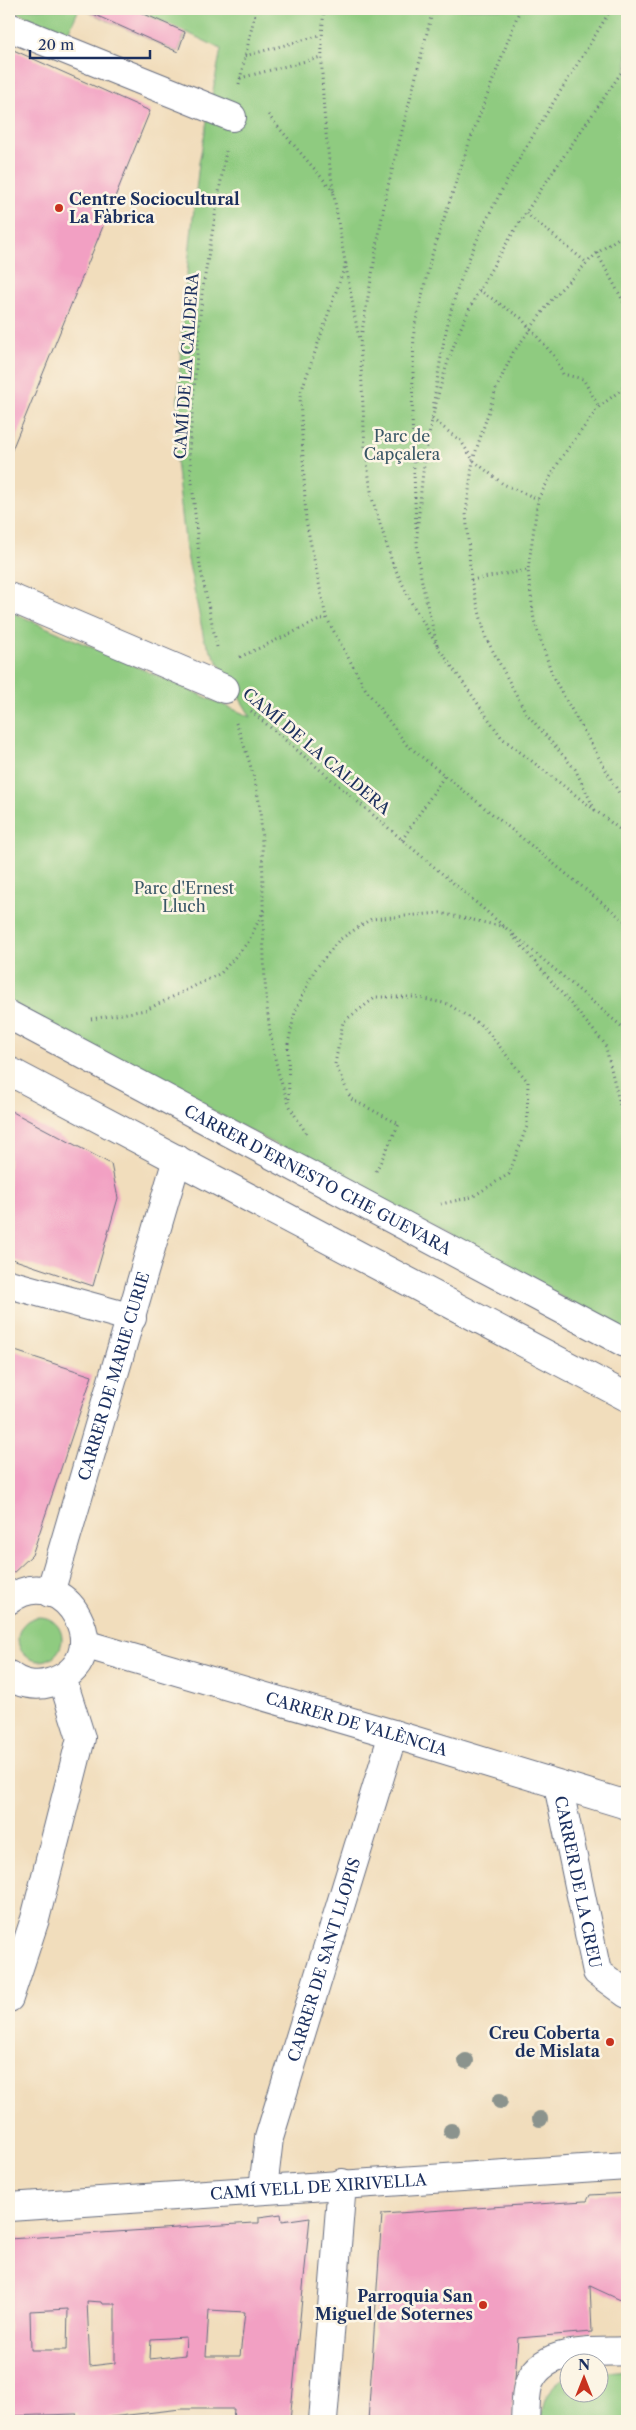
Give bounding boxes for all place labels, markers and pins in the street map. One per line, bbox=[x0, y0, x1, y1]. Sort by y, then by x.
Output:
place label: Centre Sociocultural La Fàbrica bbox=[69, 189, 240, 227]
marker: Centre Sociocultural La Fàbrica bbox=[53, 202, 65, 214]
place label: Creu Coberta de Mislata bbox=[489, 2023, 601, 2061]
marker: Creu Coberta de Mislata bbox=[604, 2036, 616, 2048]
place label: Parroquia San Miguel de Soternes bbox=[315, 2286, 473, 2324]
marker: Parroquia San Miguel de Soternes bbox=[477, 2299, 489, 2311]

